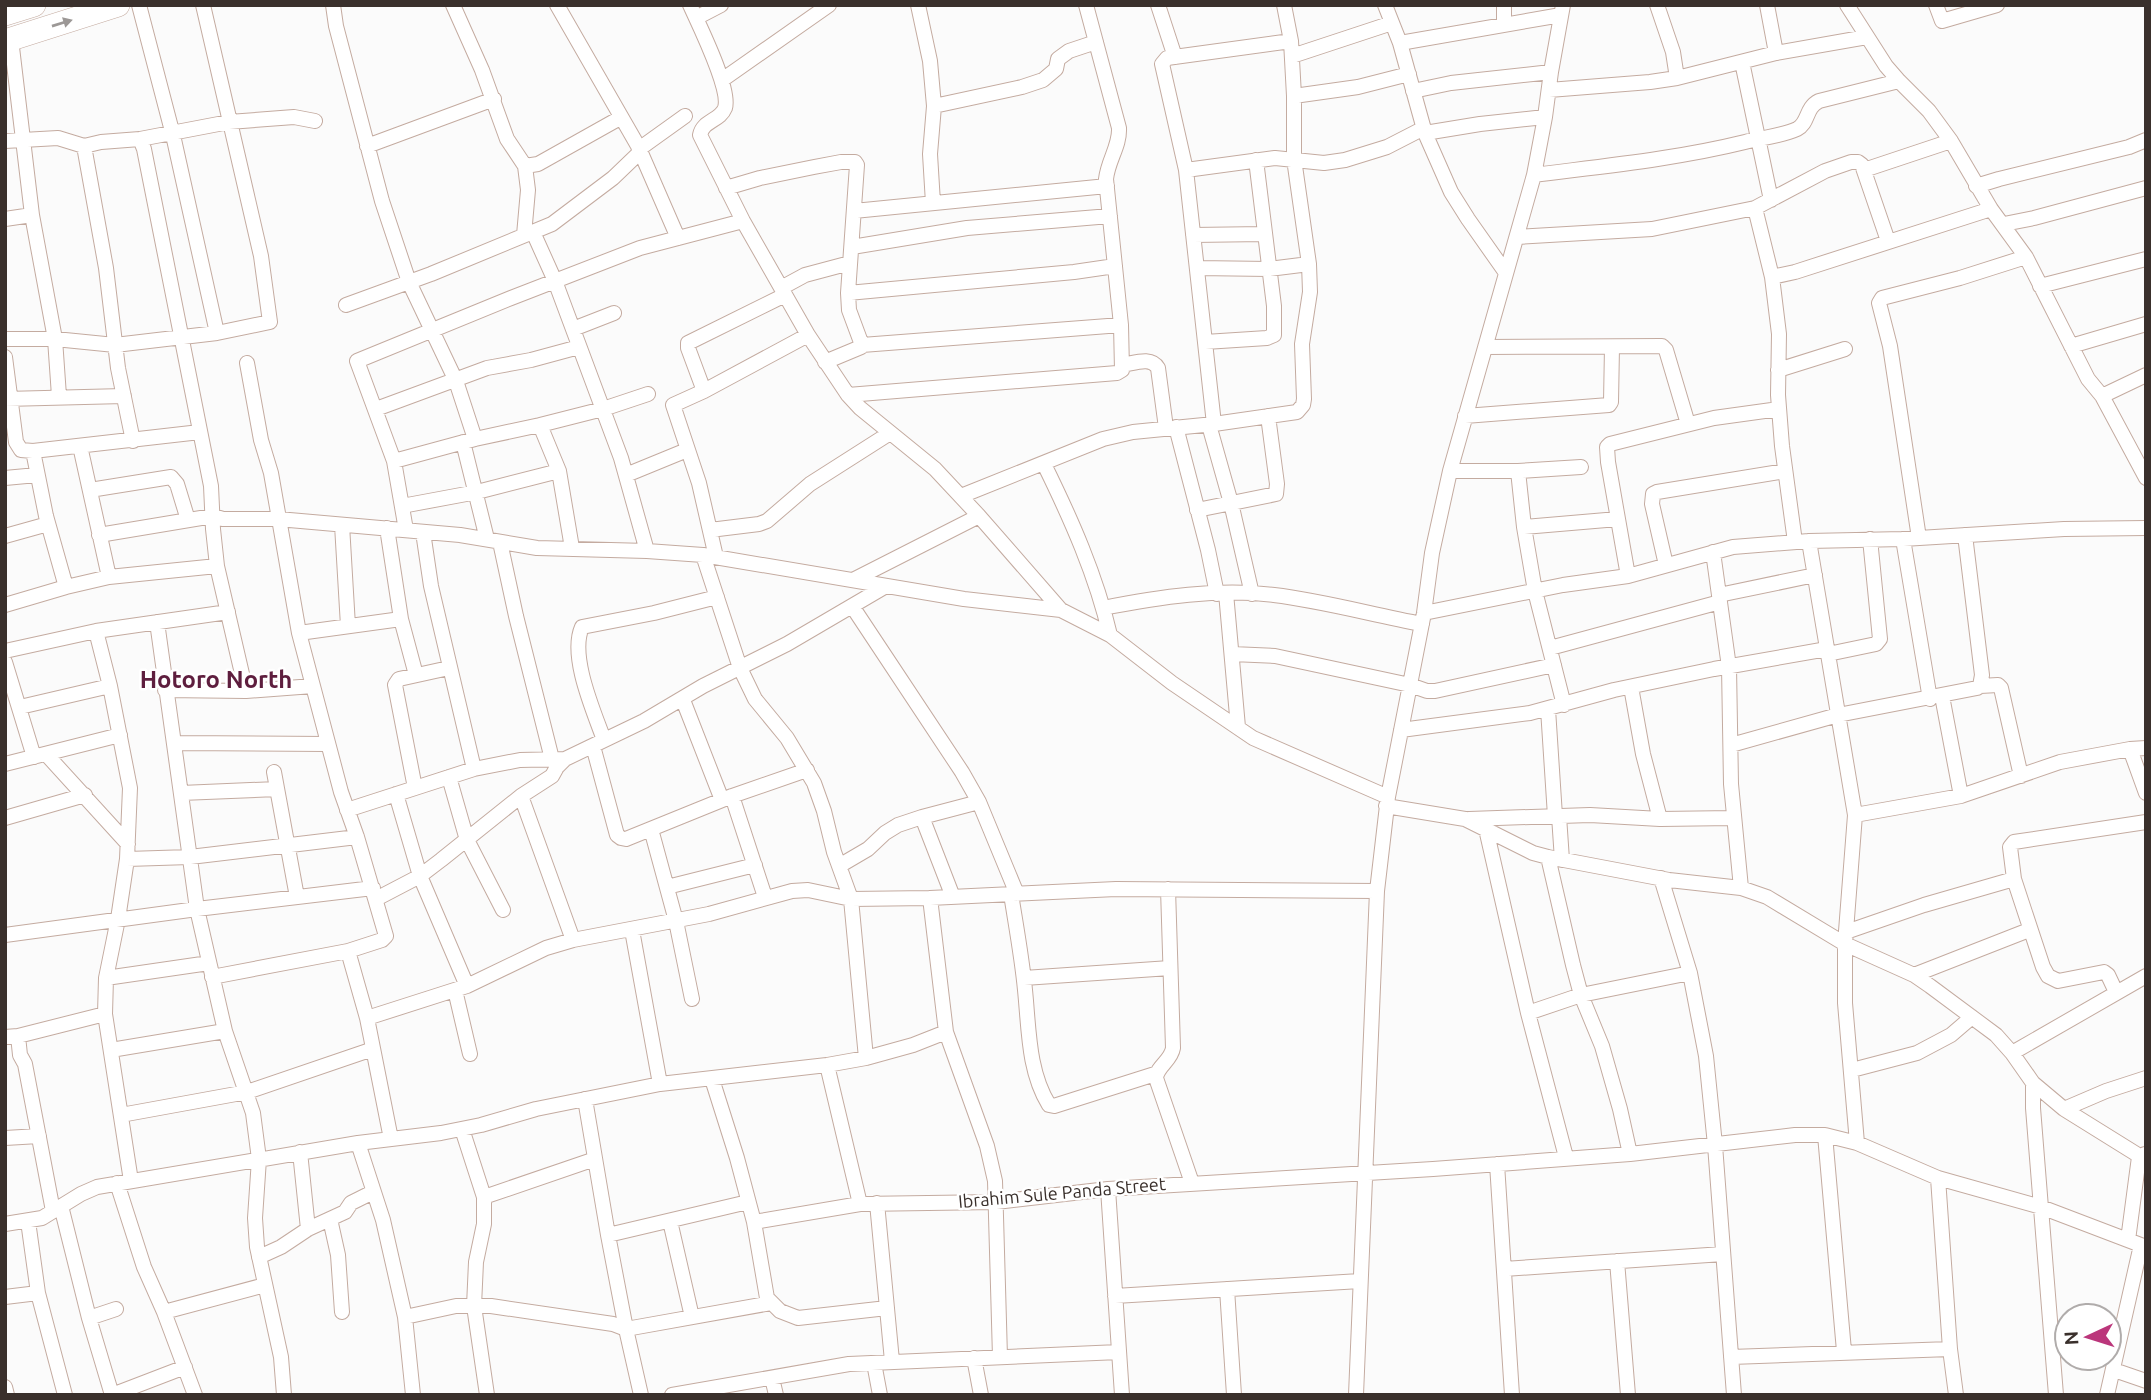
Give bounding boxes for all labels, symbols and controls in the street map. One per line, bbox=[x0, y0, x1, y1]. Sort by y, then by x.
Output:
one-way arrow bbox=[51, 17, 72, 28]
district label: Hotoro North bbox=[140, 666, 292, 693]
street label: Ibrahim Sule Panda Street bbox=[957, 1173, 1167, 1211]
north arrow bbox=[2053, 1302, 2123, 1372]
text: N bbox=[2060, 1330, 2083, 1346]

